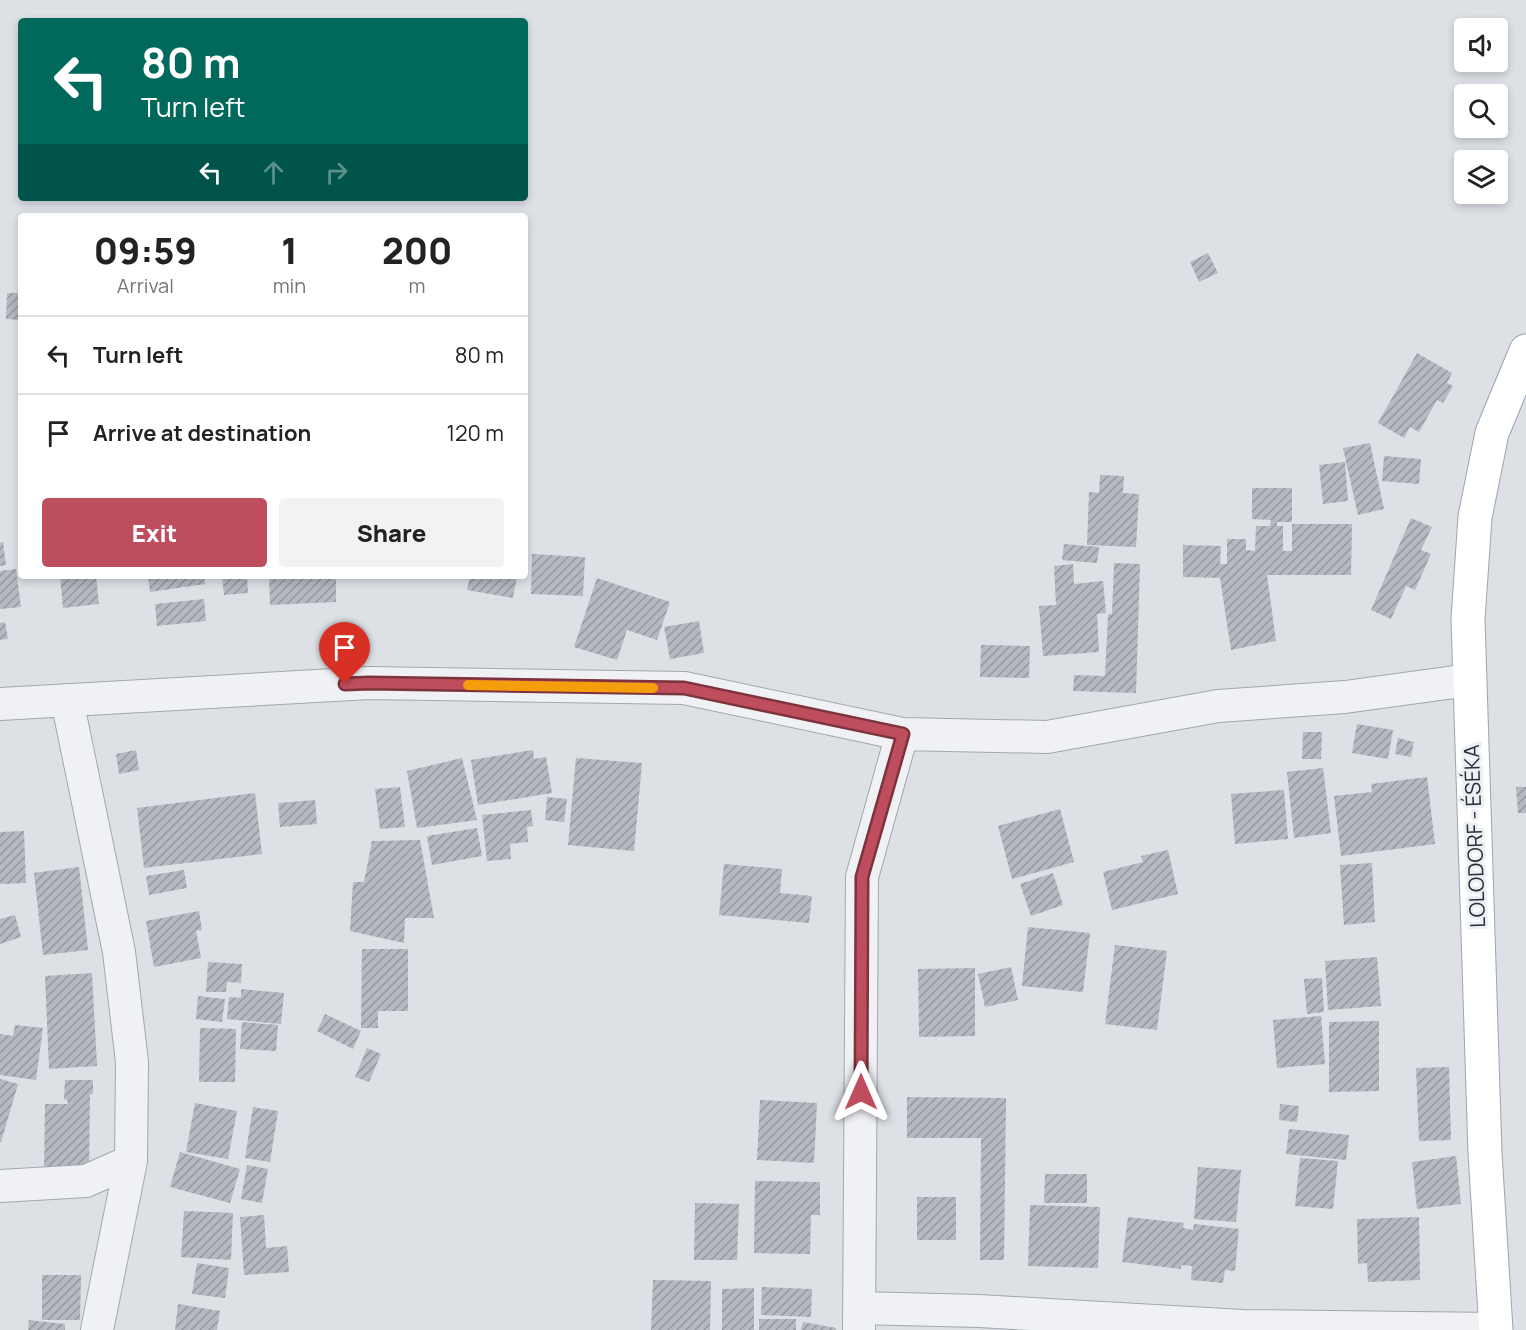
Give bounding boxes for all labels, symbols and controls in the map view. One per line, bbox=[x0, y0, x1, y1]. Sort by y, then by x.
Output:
map controls bbox=[1454, 18, 1508, 204]
button: sound bbox=[1454, 18, 1508, 72]
text: 80 m bbox=[141, 33, 241, 91]
icon: left bbox=[42, 42, 120, 120]
button: search bbox=[1454, 84, 1508, 138]
text: Turn left bbox=[141, 88, 245, 125]
button: layers bbox=[1454, 150, 1508, 204]
icon: left bbox=[194, 156, 227, 189]
icon: ahead bbox=[257, 156, 290, 189]
icon: right bbox=[320, 156, 353, 189]
text: 09:59 bbox=[94, 226, 197, 275]
text: 1 bbox=[281, 226, 298, 275]
text: 200 bbox=[382, 226, 452, 275]
text: Arrival bbox=[117, 272, 174, 299]
text: min bbox=[273, 272, 306, 299]
text: m bbox=[409, 272, 426, 299]
icon: left bbox=[42, 339, 75, 372]
text: Turn left bbox=[93, 340, 183, 370]
text: 80 m bbox=[455, 340, 504, 370]
icon: arrive bbox=[42, 417, 75, 450]
text: Arrive at destination bbox=[93, 418, 311, 448]
text: 120 m bbox=[446, 418, 504, 448]
button: Exit bbox=[42, 498, 267, 567]
button: Share bbox=[279, 498, 504, 567]
pin bbox=[319, 622, 370, 684]
icon: arrive bbox=[328, 631, 361, 664]
street label: LOLODORF - ÉSÉKA bbox=[1457, 744, 1491, 928]
position arrow bbox=[829, 1060, 893, 1124]

